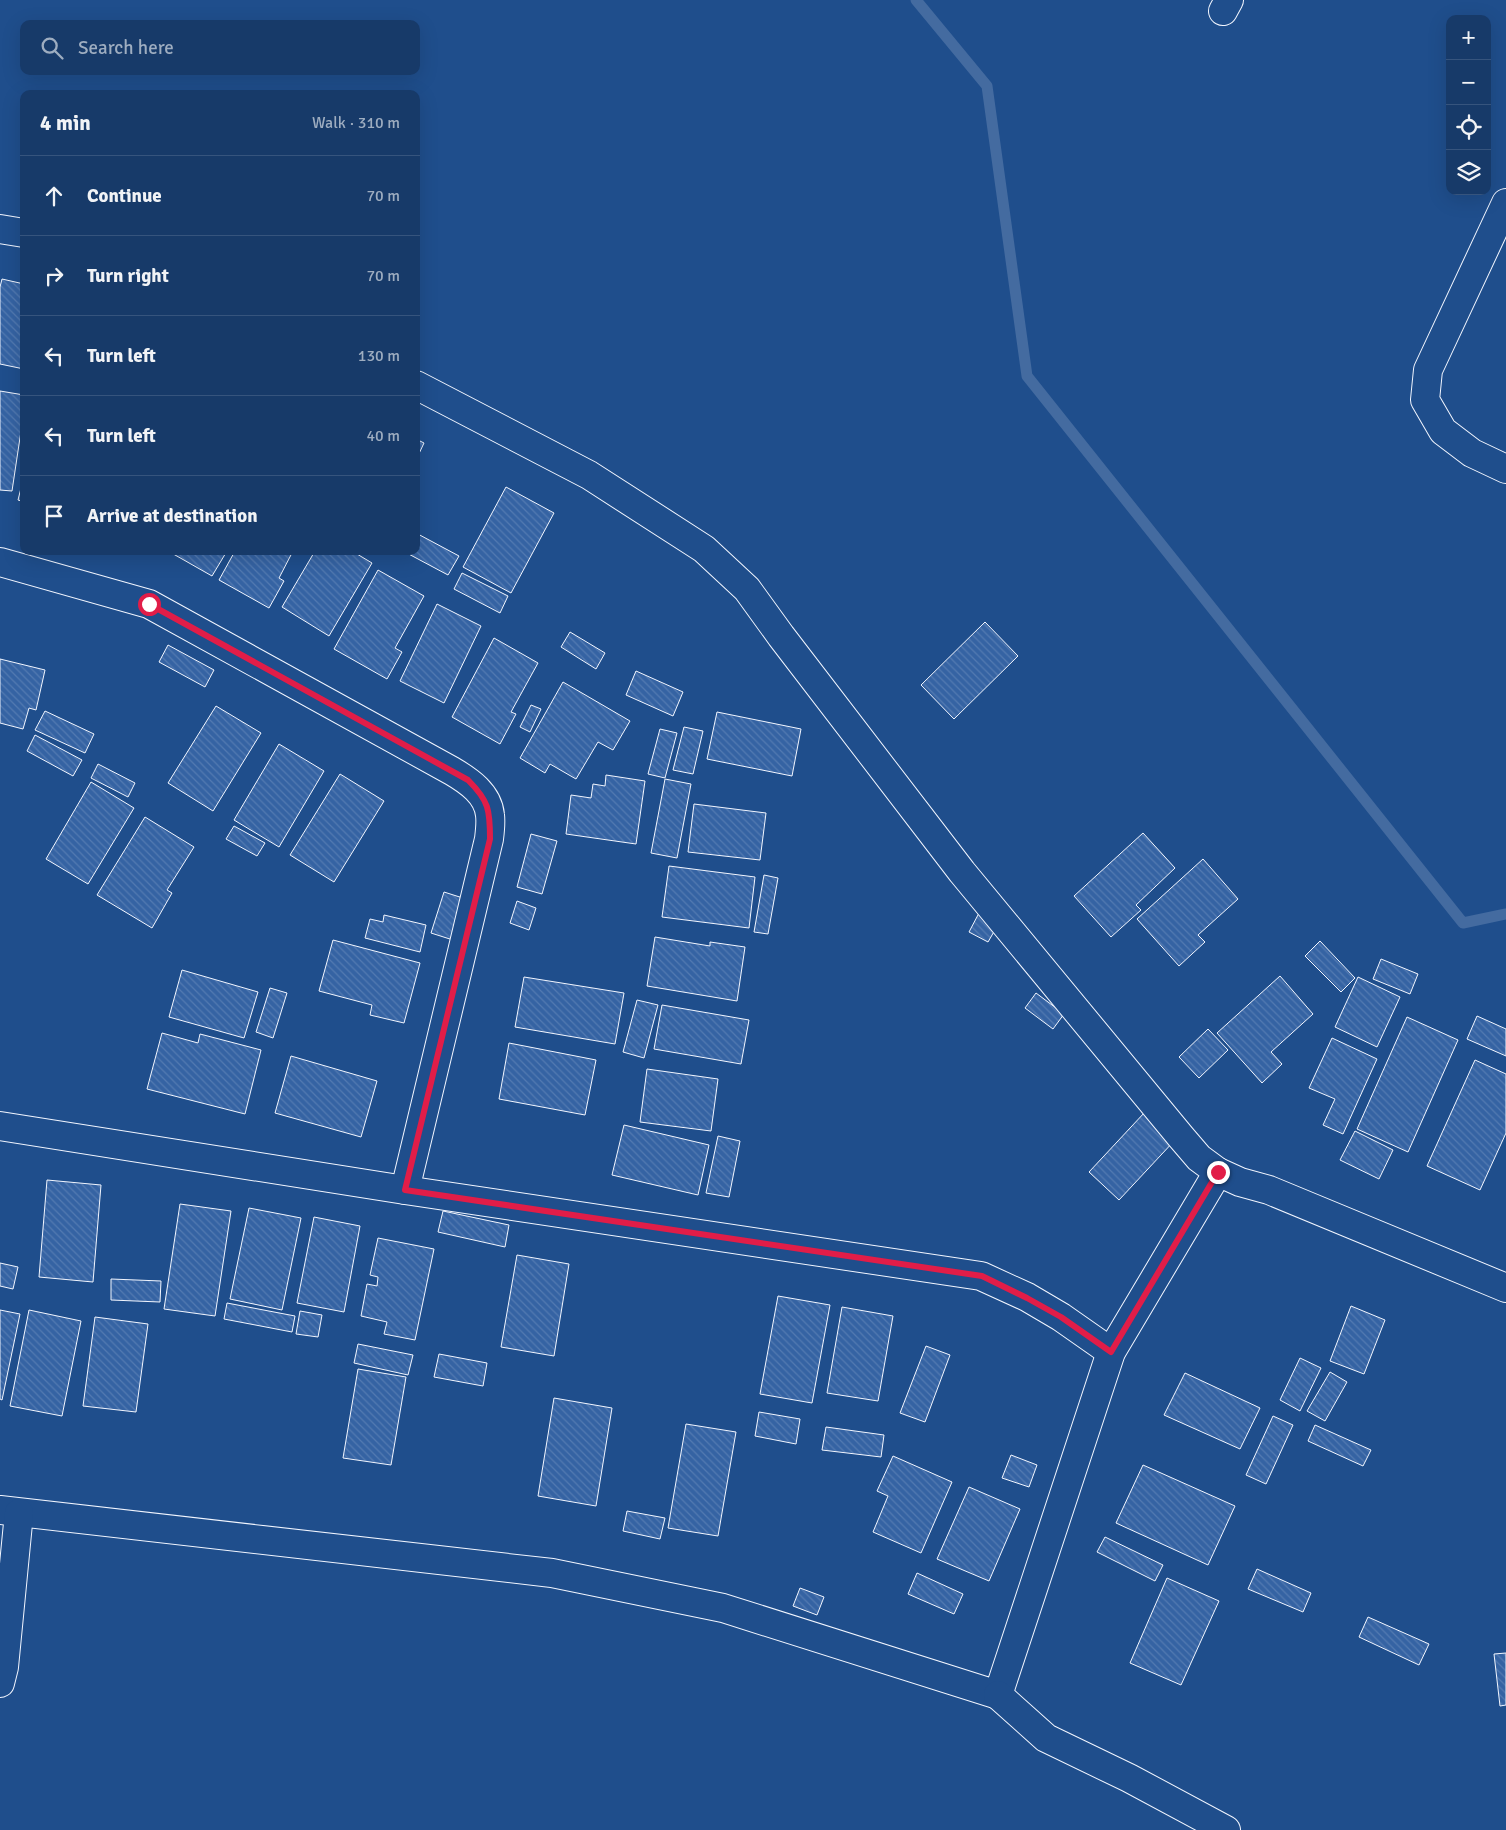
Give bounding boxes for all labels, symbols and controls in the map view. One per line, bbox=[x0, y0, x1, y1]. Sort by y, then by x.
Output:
map controls bbox=[1446, 15, 1491, 195]
button: + bbox=[1446, 15, 1491, 60]
search box bbox=[20, 20, 420, 75]
icon: search bbox=[38, 34, 66, 62]
text: Search here bbox=[78, 36, 174, 60]
button: − bbox=[1446, 60, 1491, 105]
button: locate bbox=[1446, 105, 1491, 150]
text: 4 min bbox=[40, 110, 91, 136]
text: Walk · 310 m bbox=[312, 113, 400, 133]
button: layers bbox=[1446, 150, 1491, 195]
icon: ahead bbox=[40, 182, 68, 210]
text: Continue bbox=[87, 184, 162, 208]
text: 70 m bbox=[366, 186, 400, 206]
icon: right bbox=[40, 262, 68, 290]
text: Turn right bbox=[87, 264, 169, 288]
text: 70 m bbox=[366, 266, 400, 286]
icon: left bbox=[40, 342, 68, 370]
text: Turn left bbox=[87, 344, 156, 368]
text: 130 m bbox=[358, 346, 400, 366]
icon: left bbox=[40, 422, 68, 450]
text: Turn left bbox=[87, 424, 156, 448]
text: 40 m bbox=[366, 426, 400, 446]
icon: arrive bbox=[40, 502, 68, 530]
text: Arrive at destination bbox=[87, 504, 258, 528]
route start bbox=[138, 593, 161, 616]
route end bbox=[1207, 1161, 1230, 1184]

